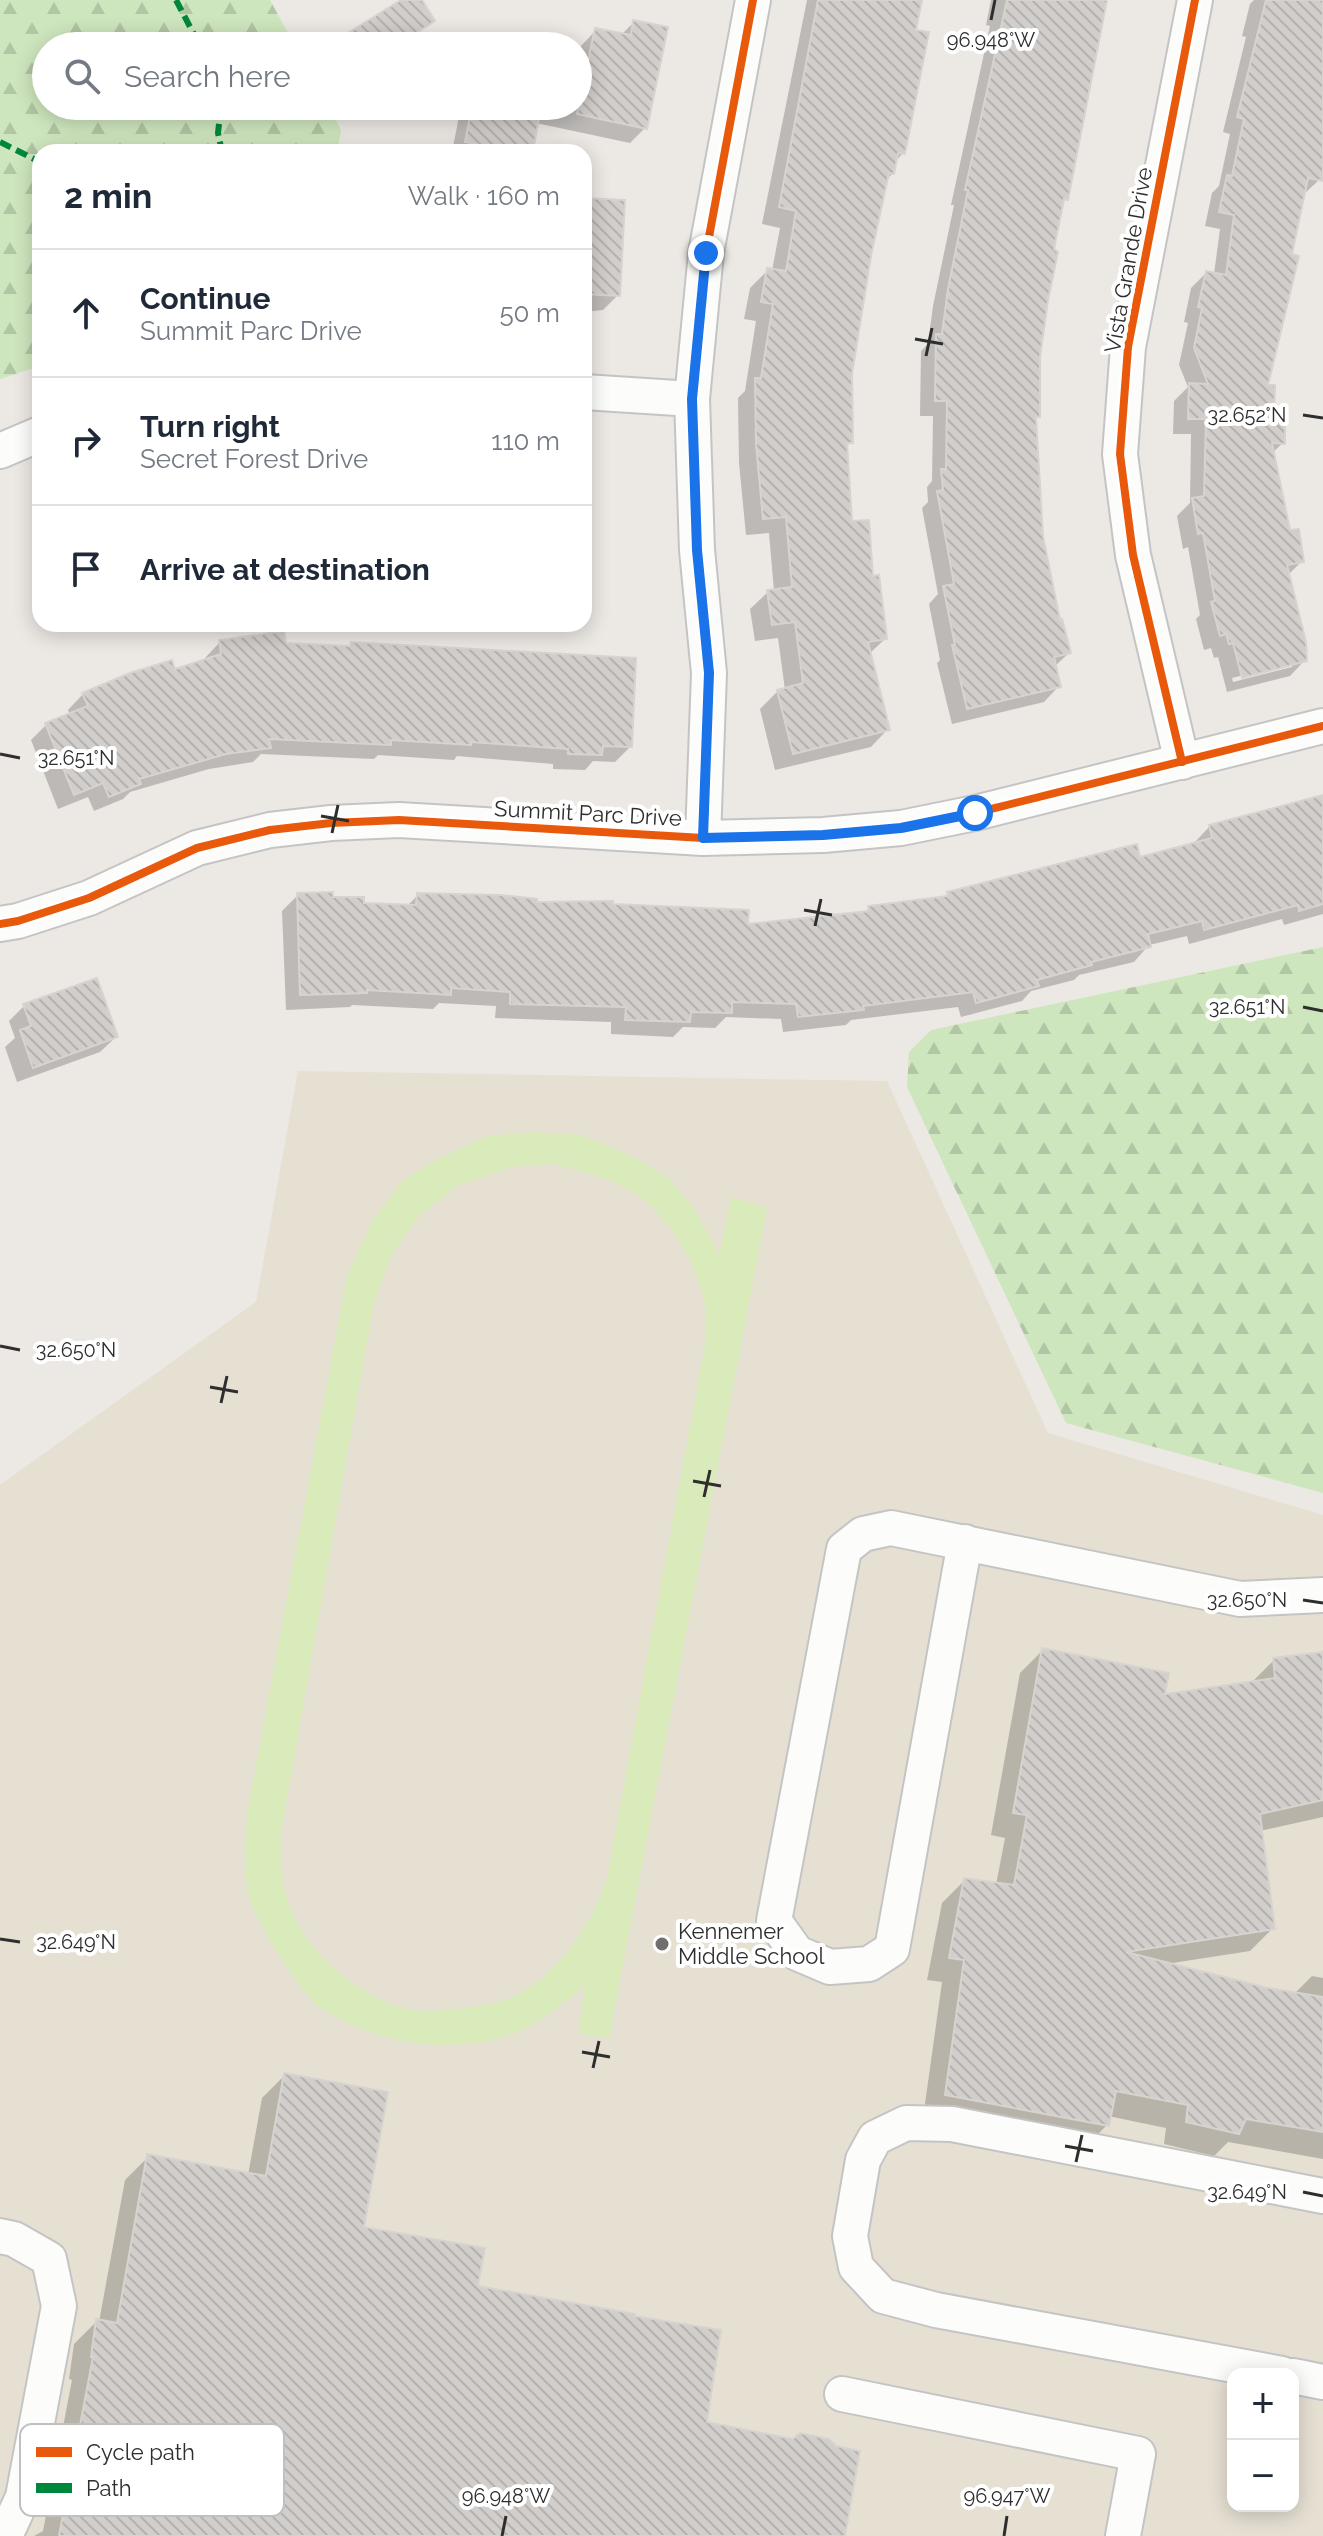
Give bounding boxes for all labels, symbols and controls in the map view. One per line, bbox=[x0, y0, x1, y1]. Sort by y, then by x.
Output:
text: 96.948°W bbox=[947, 28, 1035, 52]
search box bbox=[32, 32, 592, 120]
icon: search bbox=[60, 54, 104, 98]
text: Search here bbox=[124, 59, 291, 94]
street label: Vista Grande Drive bbox=[1099, 165, 1157, 355]
text: 2 min bbox=[64, 176, 152, 216]
text: Walk · 160 m bbox=[408, 181, 560, 211]
route end bbox=[688, 235, 724, 271]
text: Continue bbox=[140, 281, 271, 316]
icon: ahead bbox=[64, 291, 108, 335]
text: 50 m bbox=[499, 298, 560, 328]
text: Summit Parc Drive bbox=[140, 316, 362, 346]
text: 32.652°N bbox=[1208, 403, 1286, 427]
text: Turn right bbox=[140, 409, 280, 444]
icon: right bbox=[64, 419, 108, 463]
text: 110 m bbox=[491, 426, 560, 456]
text: Secret Forest Drive bbox=[140, 444, 368, 474]
icon: arrive bbox=[64, 547, 108, 591]
text: Arrive at destination bbox=[140, 552, 430, 587]
text: 32.651°N bbox=[38, 746, 114, 770]
street label: Summit Parc Drive bbox=[494, 795, 683, 831]
route start bbox=[957, 795, 993, 831]
text: 32.651°N bbox=[1209, 995, 1285, 1019]
text: 32.650°N bbox=[36, 1338, 116, 1362]
text: 32.650°N bbox=[1207, 1588, 1287, 1612]
place label: Kennemer Middle School bbox=[678, 1918, 824, 1969]
text: 32.649°N bbox=[36, 1930, 116, 1954]
marker: Kennemer Middle School bbox=[653, 1935, 671, 1953]
text: 32.649°N bbox=[1207, 2180, 1287, 2204]
map controls bbox=[1227, 2368, 1299, 2512]
button: + bbox=[1227, 2368, 1299, 2440]
legend bbox=[20, 2424, 284, 2516]
text: Cycle path bbox=[86, 2439, 195, 2465]
button: − bbox=[1227, 2440, 1299, 2512]
text: Path bbox=[86, 2475, 132, 2501]
text: 96.948°W bbox=[462, 2484, 550, 2508]
text: 96.947°W bbox=[963, 2484, 1051, 2508]

